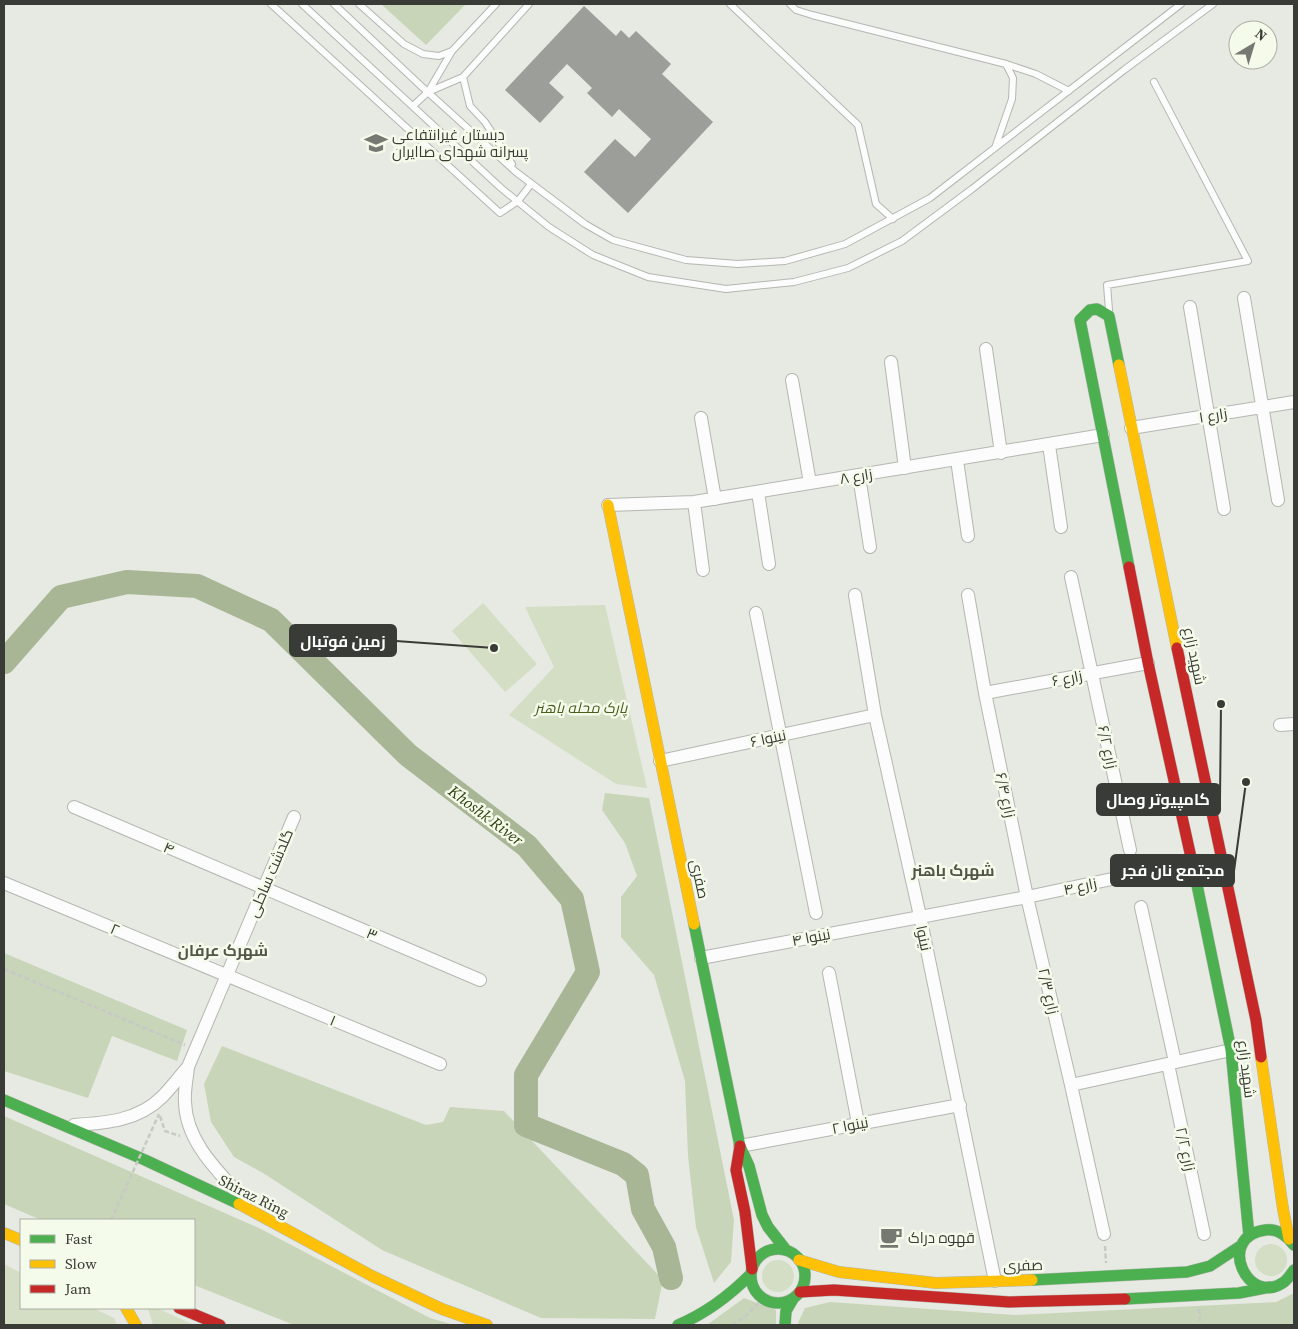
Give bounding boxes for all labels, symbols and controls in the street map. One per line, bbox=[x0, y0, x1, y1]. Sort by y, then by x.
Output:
north arrow bbox=[1228, 20, 1278, 70]
text: N bbox=[1251, 24, 1271, 46]
place label: دبستان غیرانتفاعی پسرانه شهدای صاایران bbox=[392, 124, 528, 162]
school or university icon: دبستان غیرانتفاعی پسرانه شهدای صاایران bbox=[363, 130, 389, 156]
street label: ۱ زارع bbox=[1197, 402, 1229, 429]
street label: ۸ زارع bbox=[838, 463, 874, 490]
callout: زمین فوتبال bbox=[290, 625, 396, 656]
street label: شهید زارع bbox=[1178, 625, 1211, 687]
text: زمین فوتبال bbox=[300, 630, 386, 652]
street label: ۶ زارع bbox=[1050, 665, 1084, 692]
park label: پارک محله باهنر bbox=[533, 697, 628, 718]
street label: ۶/۲ زارع bbox=[1092, 723, 1123, 771]
street label: ۶ نینوا bbox=[748, 724, 788, 752]
street label: ۶/۴ زارع bbox=[990, 770, 1021, 820]
water label: Khoshk River bbox=[443, 779, 528, 851]
callout: کامپیوتر وصال bbox=[1097, 784, 1220, 815]
text: کامپیوتر وصال bbox=[1106, 788, 1210, 811]
street label: گلدشت ساحلی bbox=[242, 826, 298, 920]
street label: ۴ bbox=[160, 836, 178, 860]
callout: مجتمع نان فجر bbox=[1111, 855, 1234, 886]
street label: صفری bbox=[686, 857, 714, 901]
district label: شهرک باهنر bbox=[910, 859, 995, 881]
text: مجتمع نان فجر bbox=[1120, 859, 1225, 881]
street label: ۴ زارع bbox=[1061, 872, 1099, 901]
street label: ۲ bbox=[107, 918, 123, 940]
street label: ۳ bbox=[363, 922, 381, 946]
street label: ۴ نینوا bbox=[790, 923, 832, 951]
street label: نینوا bbox=[911, 923, 937, 953]
district label: شهرک عرفان bbox=[178, 939, 268, 961]
street label: ۲/۳ زارع bbox=[1033, 966, 1064, 1016]
street label: ۱ bbox=[327, 1009, 339, 1031]
street label: شهید زارع bbox=[1232, 1039, 1261, 1099]
street label: ۲ نینوا bbox=[830, 1111, 870, 1139]
street label: ۲/۲ زارع bbox=[1170, 1125, 1201, 1173]
street label: Shiraz Ring bbox=[215, 1169, 293, 1223]
legend bbox=[20, 1219, 195, 1309]
cafe icon: قهوه دراک bbox=[878, 1224, 904, 1250]
place label: قهوه دراک bbox=[908, 1227, 975, 1248]
text: Fast bbox=[65, 1228, 92, 1249]
text: Slow bbox=[65, 1253, 97, 1274]
street label: صفری bbox=[1003, 1254, 1043, 1276]
text: Jam bbox=[64, 1278, 92, 1299]

